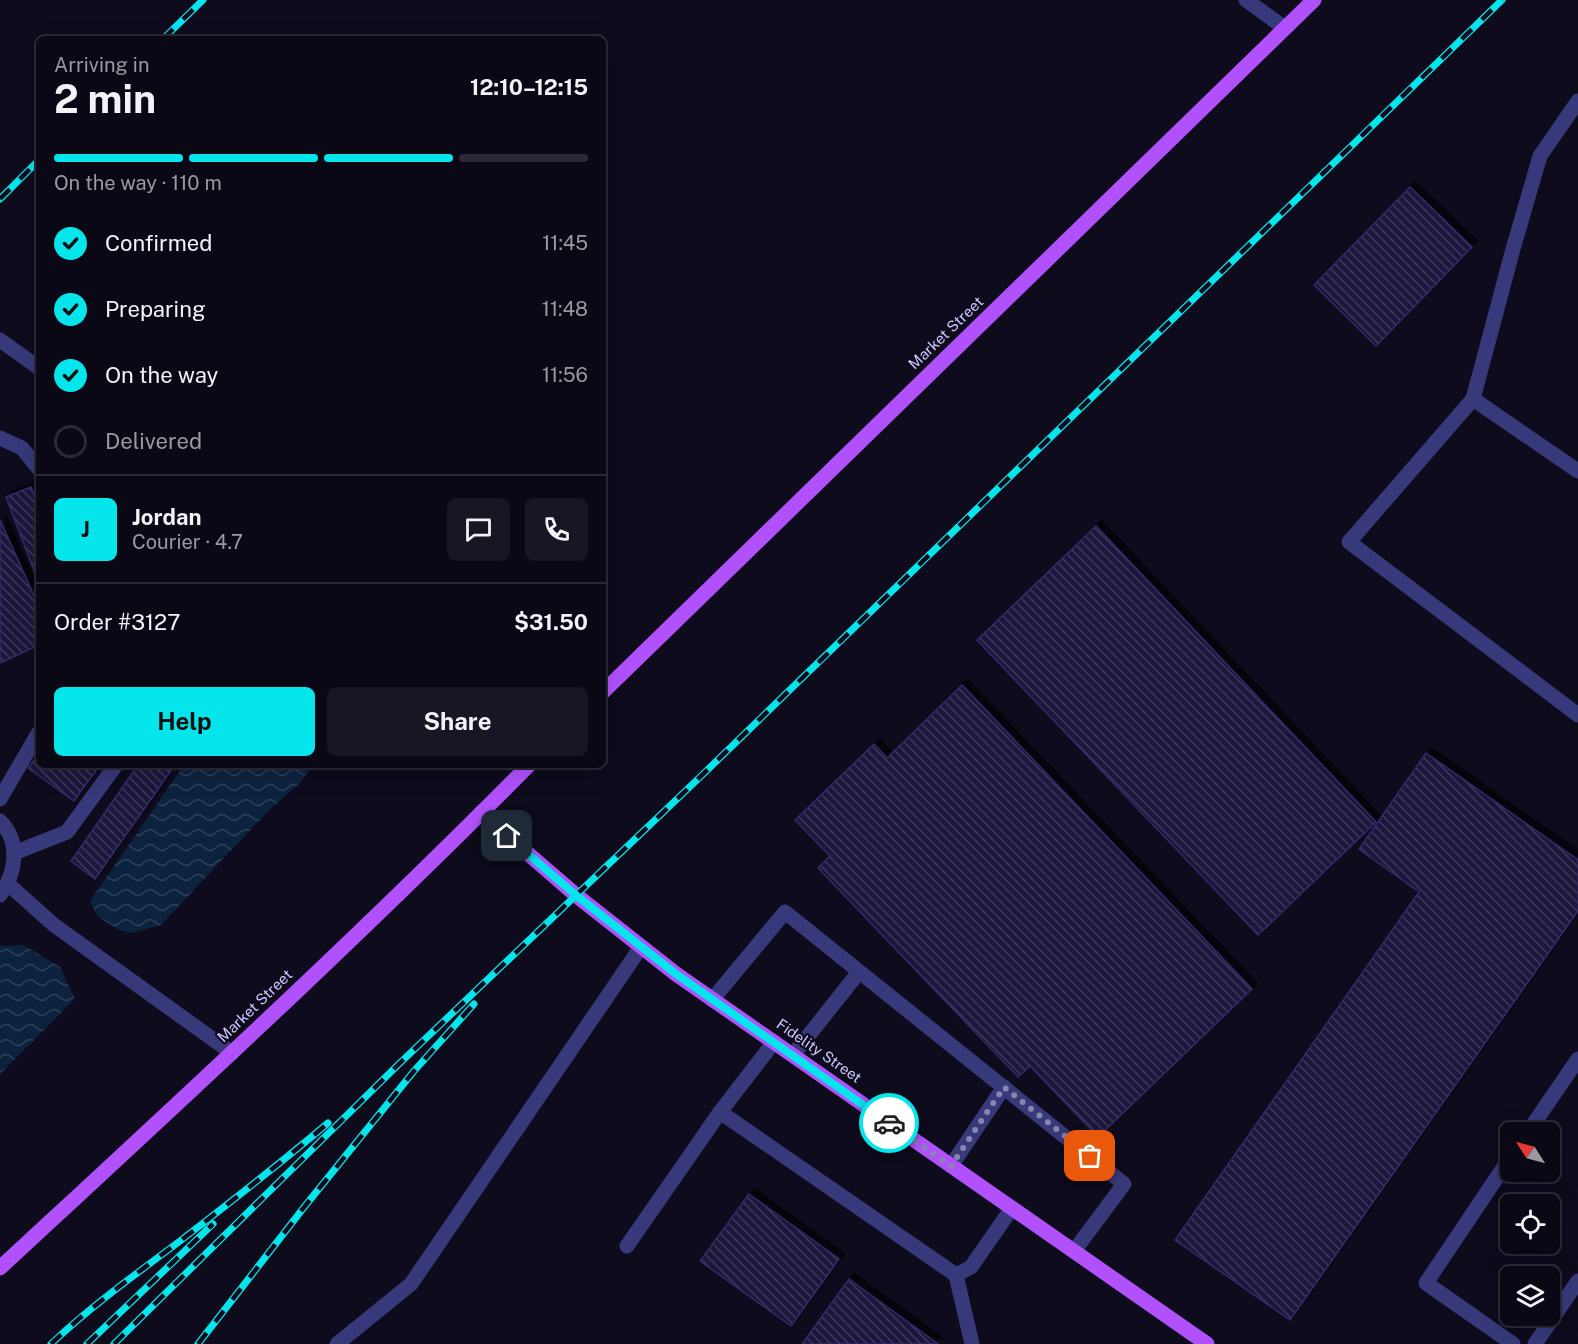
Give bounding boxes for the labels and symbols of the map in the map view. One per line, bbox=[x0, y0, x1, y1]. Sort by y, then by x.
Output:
street label: Market Street bbox=[905, 293, 987, 372]
pin bbox=[481, 810, 532, 861]
street label: Market Street bbox=[214, 966, 296, 1045]
street label: Fidelity Street bbox=[774, 1015, 865, 1086]
courier bbox=[859, 1093, 919, 1153]
north arrow bbox=[1500, 1122, 1560, 1182]
pin bbox=[1064, 1130, 1115, 1181]

